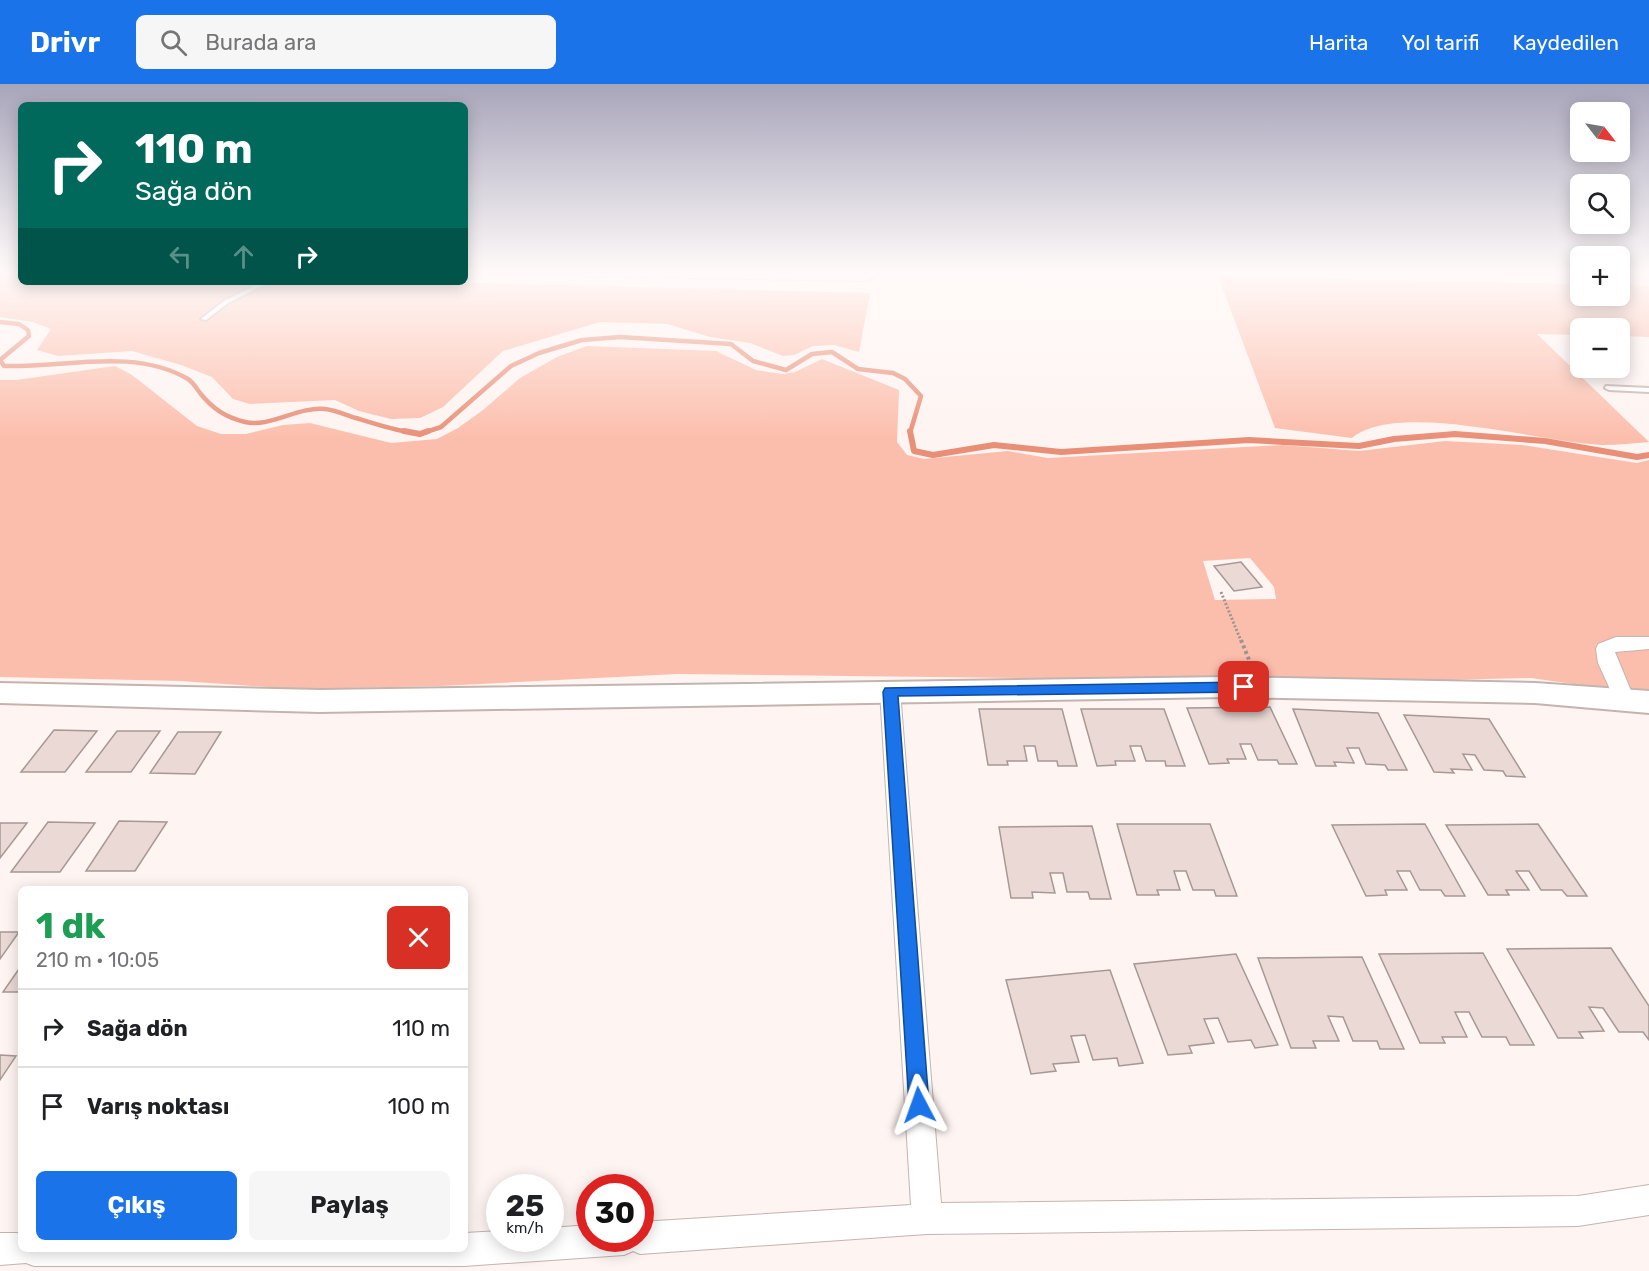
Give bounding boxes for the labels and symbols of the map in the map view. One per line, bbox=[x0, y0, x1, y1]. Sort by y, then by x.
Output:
north arrow bbox=[1570, 102, 1630, 162]
pin bbox=[1218, 661, 1269, 712]
position arrow bbox=[887, 1073, 951, 1137]
speed limit sign: 30 bbox=[576, 1174, 654, 1252]

